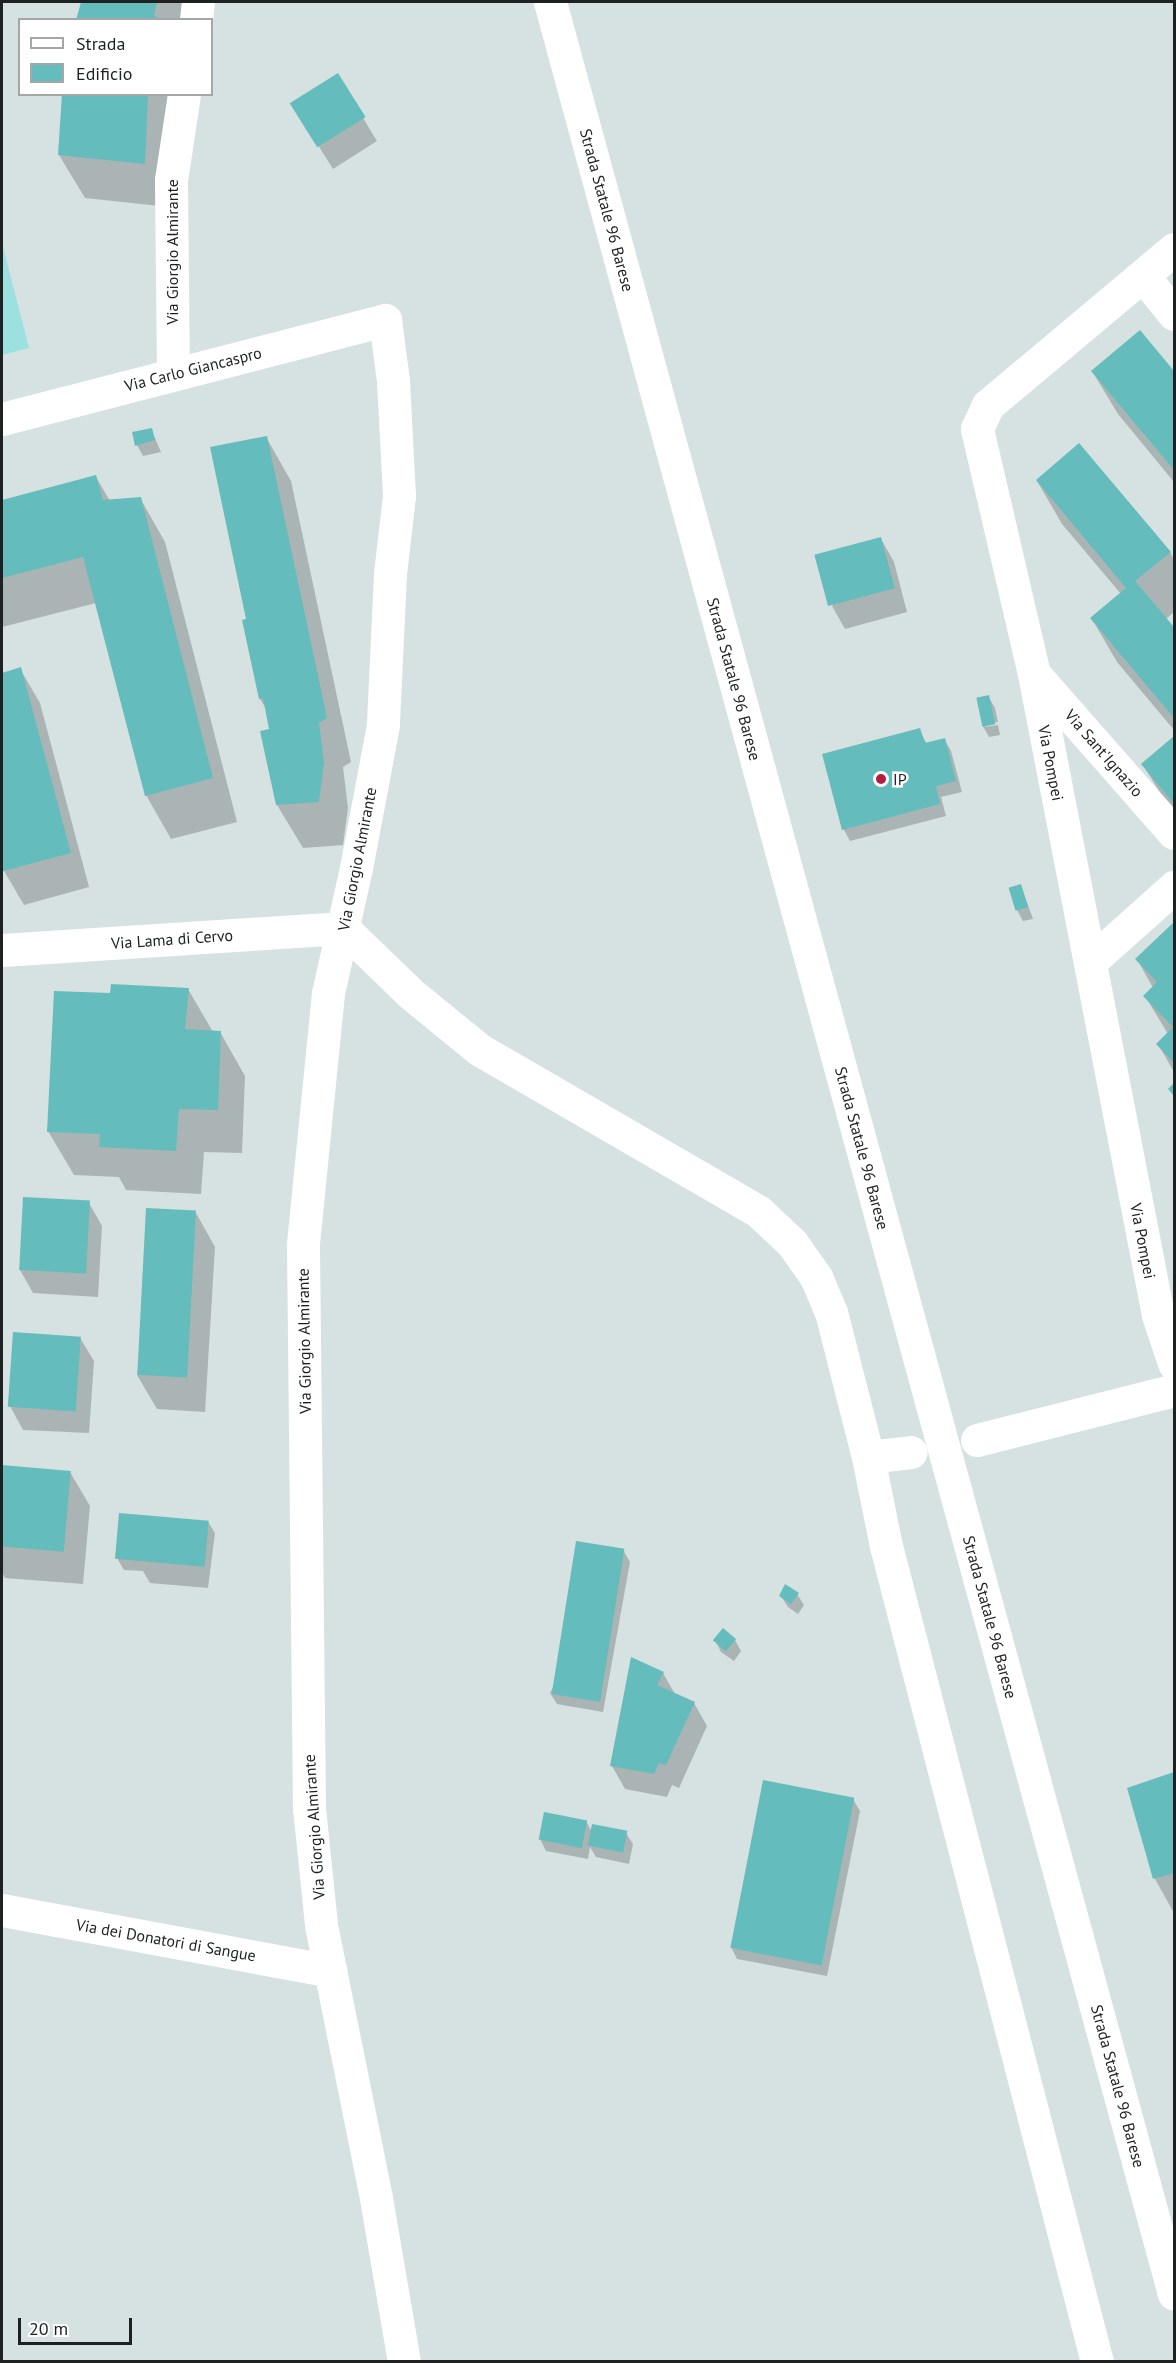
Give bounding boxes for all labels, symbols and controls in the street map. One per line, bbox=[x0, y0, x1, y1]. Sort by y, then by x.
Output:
legend bbox=[18, 18, 213, 96]
text: Strada bbox=[76, 32, 125, 55]
text: Edificio bbox=[76, 62, 132, 85]
street label: Strada Statale 96 Barese bbox=[576, 126, 638, 294]
street label: Via Giorgio Almirante bbox=[162, 179, 182, 325]
street label: Via Carlo Giancaspro bbox=[122, 343, 264, 395]
street label: Strada Statale 96 Barese bbox=[703, 595, 765, 763]
street label: Via Sant'Ignazio bbox=[1061, 705, 1147, 801]
street label: Via Pompei bbox=[1034, 724, 1068, 802]
place label: IP bbox=[893, 769, 907, 789]
marker: IP bbox=[874, 772, 888, 786]
street label: Via Giorgio Almirante bbox=[334, 785, 380, 933]
street label: Via Lama di Cervo bbox=[110, 925, 234, 953]
street label: Strada Statale 96 Barese bbox=[831, 1064, 893, 1232]
street label: Via Pompei bbox=[1126, 1202, 1160, 1280]
street label: Via Giorgio Almirante bbox=[293, 1268, 315, 1414]
street label: Strada Statale 96 Barese bbox=[959, 1533, 1021, 1701]
street label: Via Giorgio Almirante bbox=[299, 1753, 329, 1901]
street label: Via dei Donatori di Sangue bbox=[75, 1915, 257, 1965]
street label: Strada Statale 96 Barese bbox=[1087, 2002, 1149, 2170]
scale bar bbox=[21, 2306, 135, 2344]
text: 20 m bbox=[29, 2317, 68, 2340]

